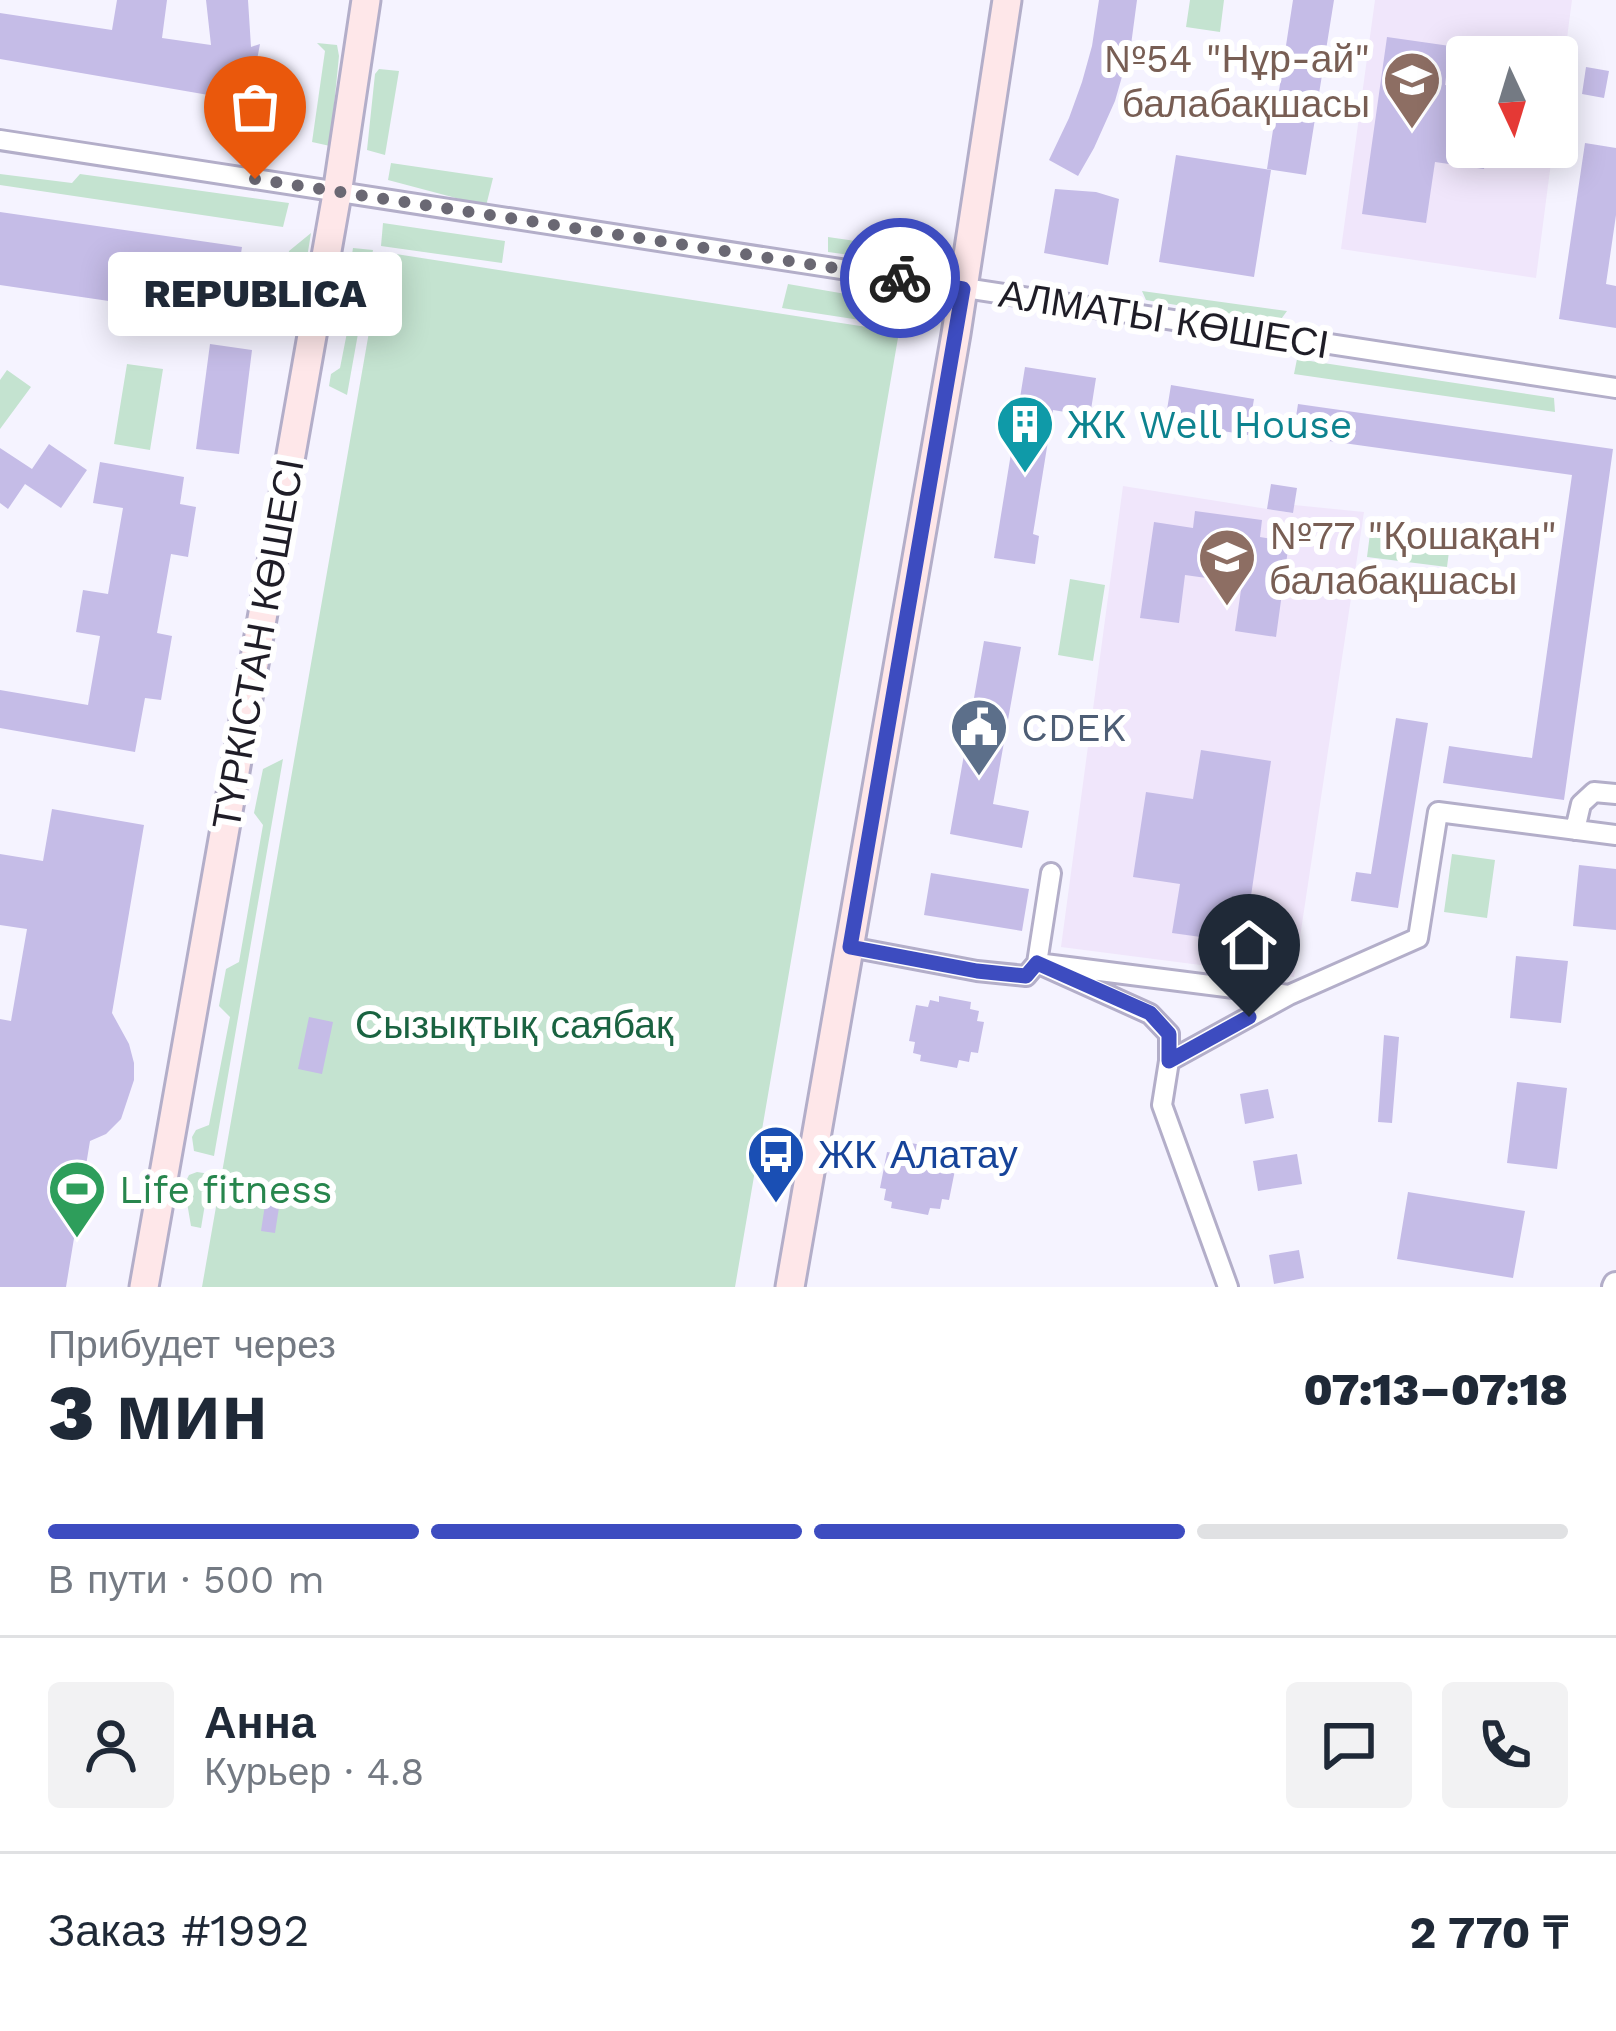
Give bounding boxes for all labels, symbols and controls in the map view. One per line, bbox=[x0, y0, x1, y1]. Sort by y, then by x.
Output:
place label: №54 "Нұр-ай" балабақшасы bbox=[1103, 36, 1370, 126]
north arrow bbox=[1446, 36, 1578, 168]
map controls bbox=[1446, 36, 1578, 168]
school or university icon: №54 "Нұр-ай" балабақшасы bbox=[1381, 49, 1443, 131]
pin bbox=[204, 56, 306, 179]
icon: bag bbox=[222, 74, 288, 140]
courier bbox=[840, 218, 960, 338]
icon: bike bbox=[867, 245, 933, 311]
callout: REPUBLICA bbox=[108, 251, 402, 335]
text: REPUBLICA bbox=[144, 271, 366, 316]
street label: АЛМАТЫ КӨШЕСІ bbox=[996, 271, 1332, 367]
building icon: ЖК Well House bbox=[994, 393, 1056, 475]
place label: ЖК Well House bbox=[1067, 402, 1352, 447]
street label: ТҮРКІСТАН КӨШЕСІ bbox=[203, 455, 313, 833]
place label: №77 "Қошақан" балабақшасы bbox=[1269, 513, 1557, 603]
school or university icon: №77 "Қошақан" балабақшасы bbox=[1196, 526, 1258, 608]
public building icon: CDEK bbox=[948, 696, 1010, 778]
place label: CDEK bbox=[1021, 705, 1126, 750]
pin bbox=[1198, 894, 1300, 1017]
icon: home bbox=[1216, 912, 1282, 978]
park label: Сызықтық саябақ bbox=[355, 1002, 674, 1047]
bus stop icon: ЖК Алатау bbox=[745, 1123, 807, 1205]
place label: ЖК Алатау bbox=[818, 1132, 1018, 1177]
sports icon: Life fitness bbox=[46, 1158, 108, 1240]
place label: Life fitness bbox=[119, 1167, 332, 1212]
text: Прибудет через bbox=[48, 1322, 336, 1367]
text: 07:13–07:18 bbox=[1304, 1363, 1568, 1416]
text: 3 мин bbox=[48, 1366, 268, 1458]
text: В пути · 500 m bbox=[48, 1557, 325, 1602]
button: person bbox=[48, 1682, 174, 1808]
button: chat bbox=[1286, 1682, 1412, 1808]
button: phone bbox=[1442, 1682, 1568, 1808]
text: Анна bbox=[204, 1696, 316, 1749]
text: Курьер · 4.8 bbox=[204, 1749, 424, 1794]
text: Заказ #1992 bbox=[48, 1904, 309, 1957]
text: 2 770 ₸ bbox=[1410, 1906, 1568, 1959]

